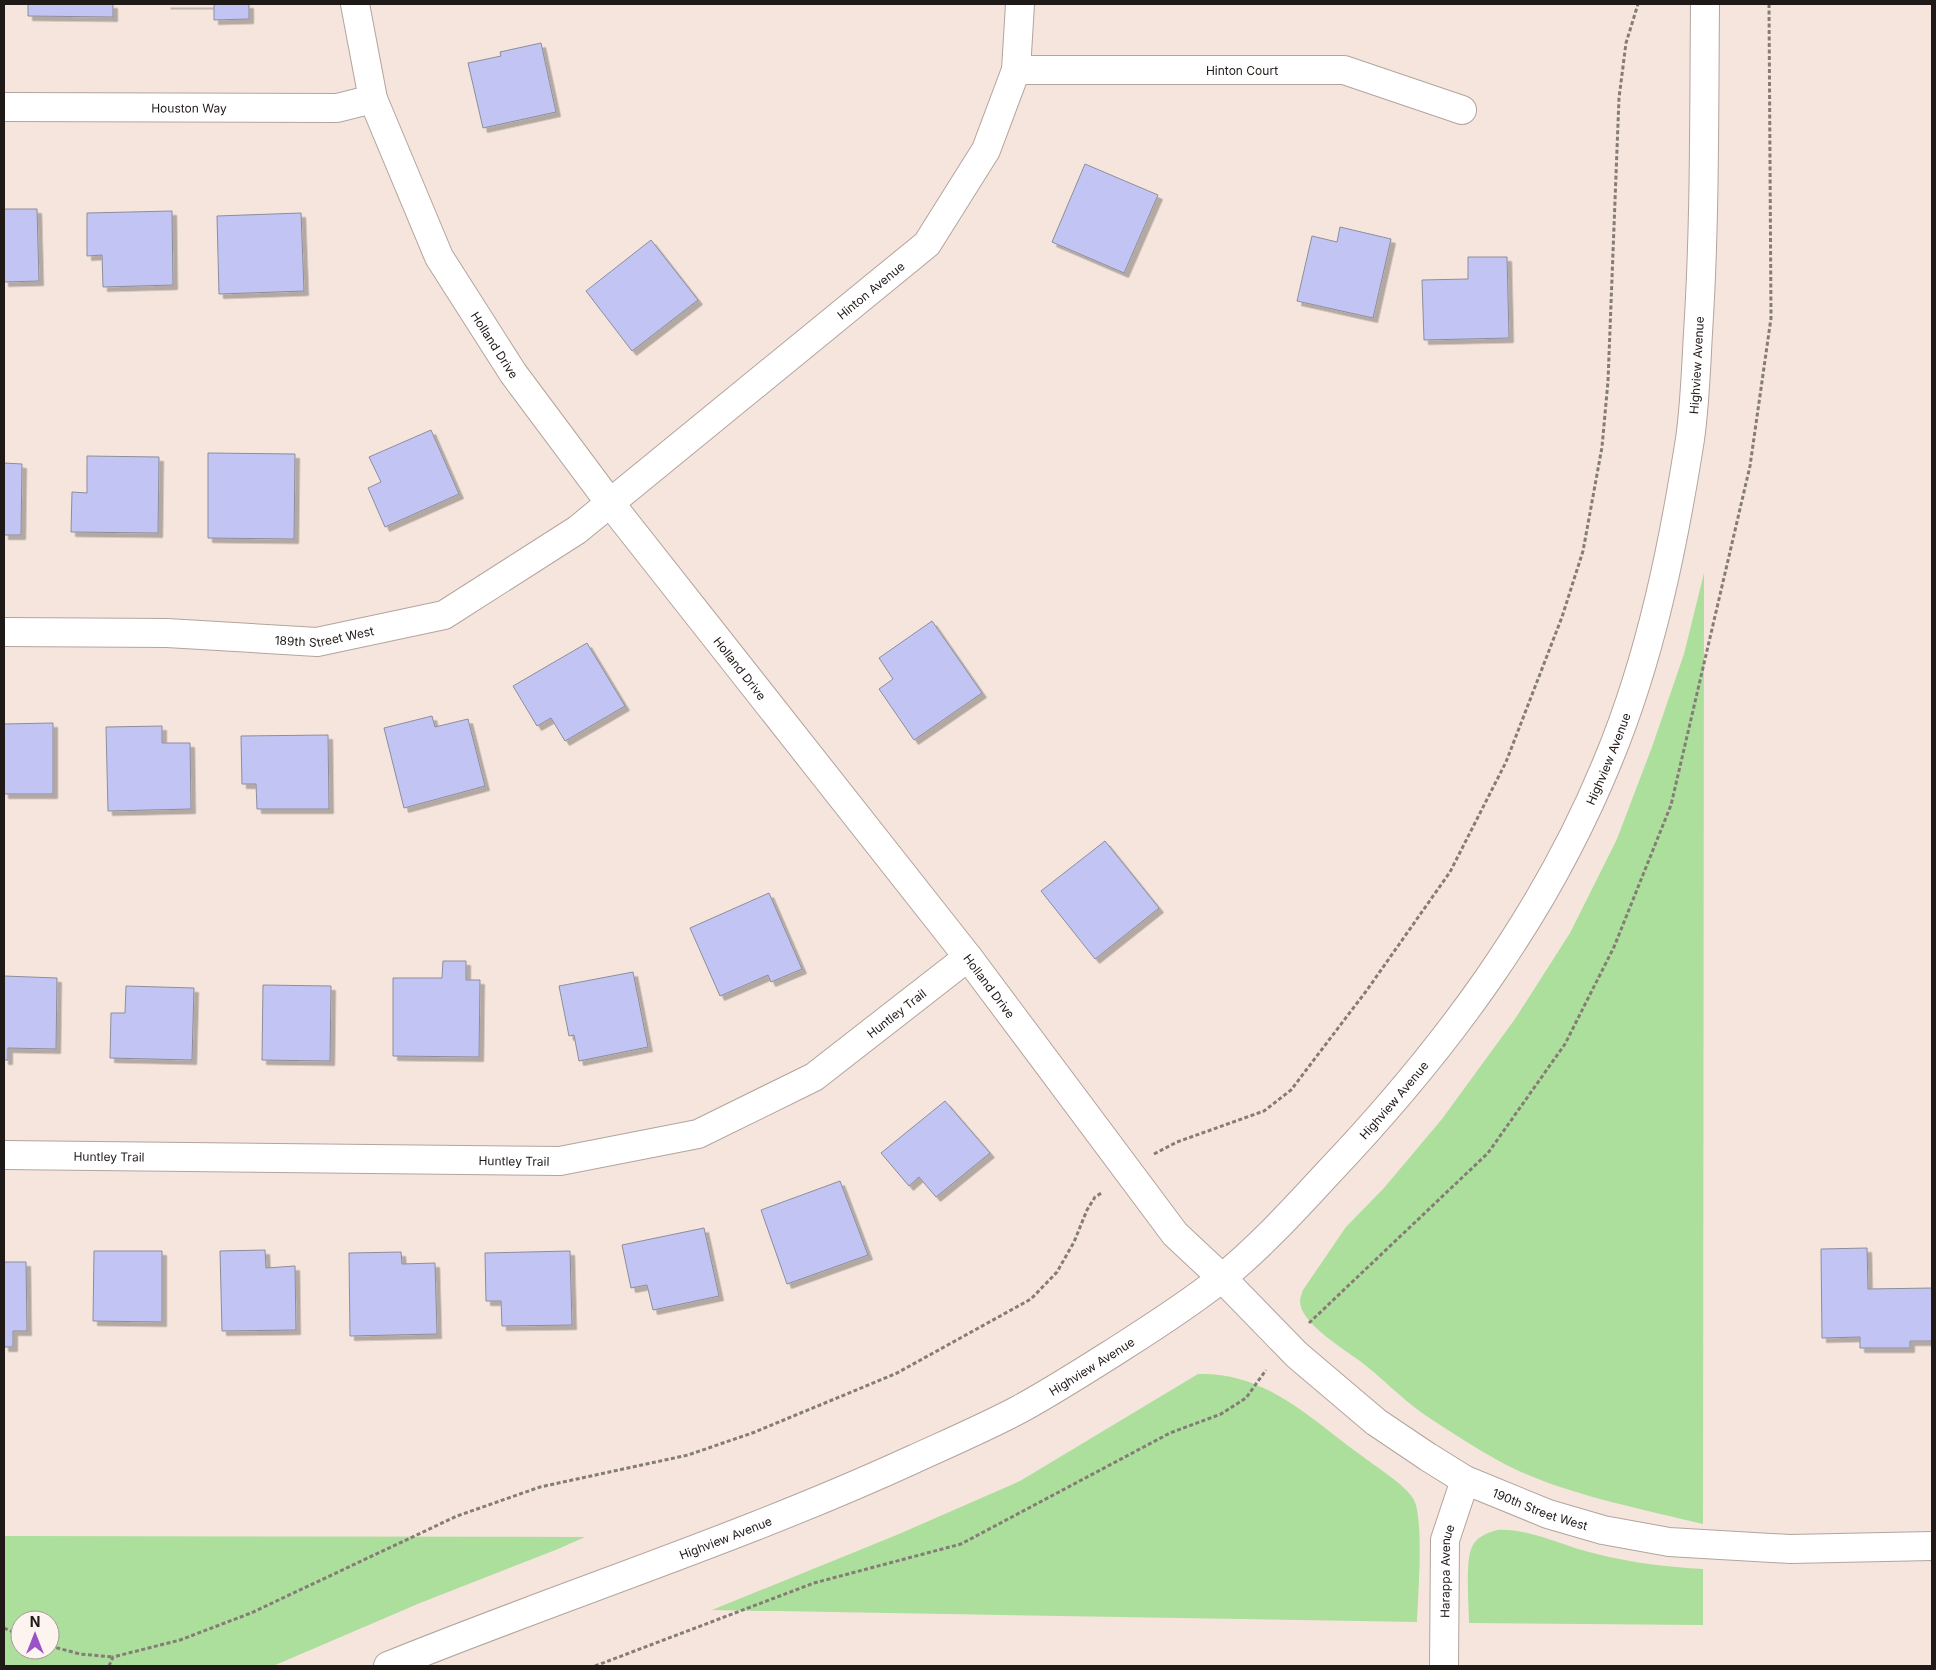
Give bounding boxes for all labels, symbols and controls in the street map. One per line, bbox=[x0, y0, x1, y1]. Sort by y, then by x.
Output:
street label: Hinton Court bbox=[1206, 63, 1278, 78]
street label: Houston Way bbox=[151, 100, 227, 115]
street label: Hinton Avenue bbox=[834, 258, 907, 322]
street label: Holland Drive bbox=[468, 309, 522, 381]
street label: Highview Avenue bbox=[1685, 316, 1707, 415]
street label: 189th Street West bbox=[274, 623, 375, 649]
street label: Holland Drive bbox=[711, 634, 770, 703]
street label: Highview Avenue bbox=[1582, 711, 1633, 807]
street label: Holland Drive bbox=[961, 951, 1018, 1021]
street label: Huntley Trail bbox=[863, 985, 929, 1041]
street label: Highview Avenue bbox=[1356, 1058, 1431, 1142]
street label: Huntley Trail bbox=[73, 1148, 145, 1164]
street label: Huntley Trail bbox=[478, 1153, 550, 1168]
street label: Highview Avenue bbox=[1046, 1334, 1137, 1398]
street label: 190th Street West bbox=[1490, 1485, 1590, 1533]
street label: Highview Avenue bbox=[677, 1513, 774, 1562]
street label: Harappa Avenue bbox=[1437, 1522, 1457, 1618]
north arrow bbox=[10, 1610, 60, 1660]
text: N bbox=[30, 1613, 40, 1630]

